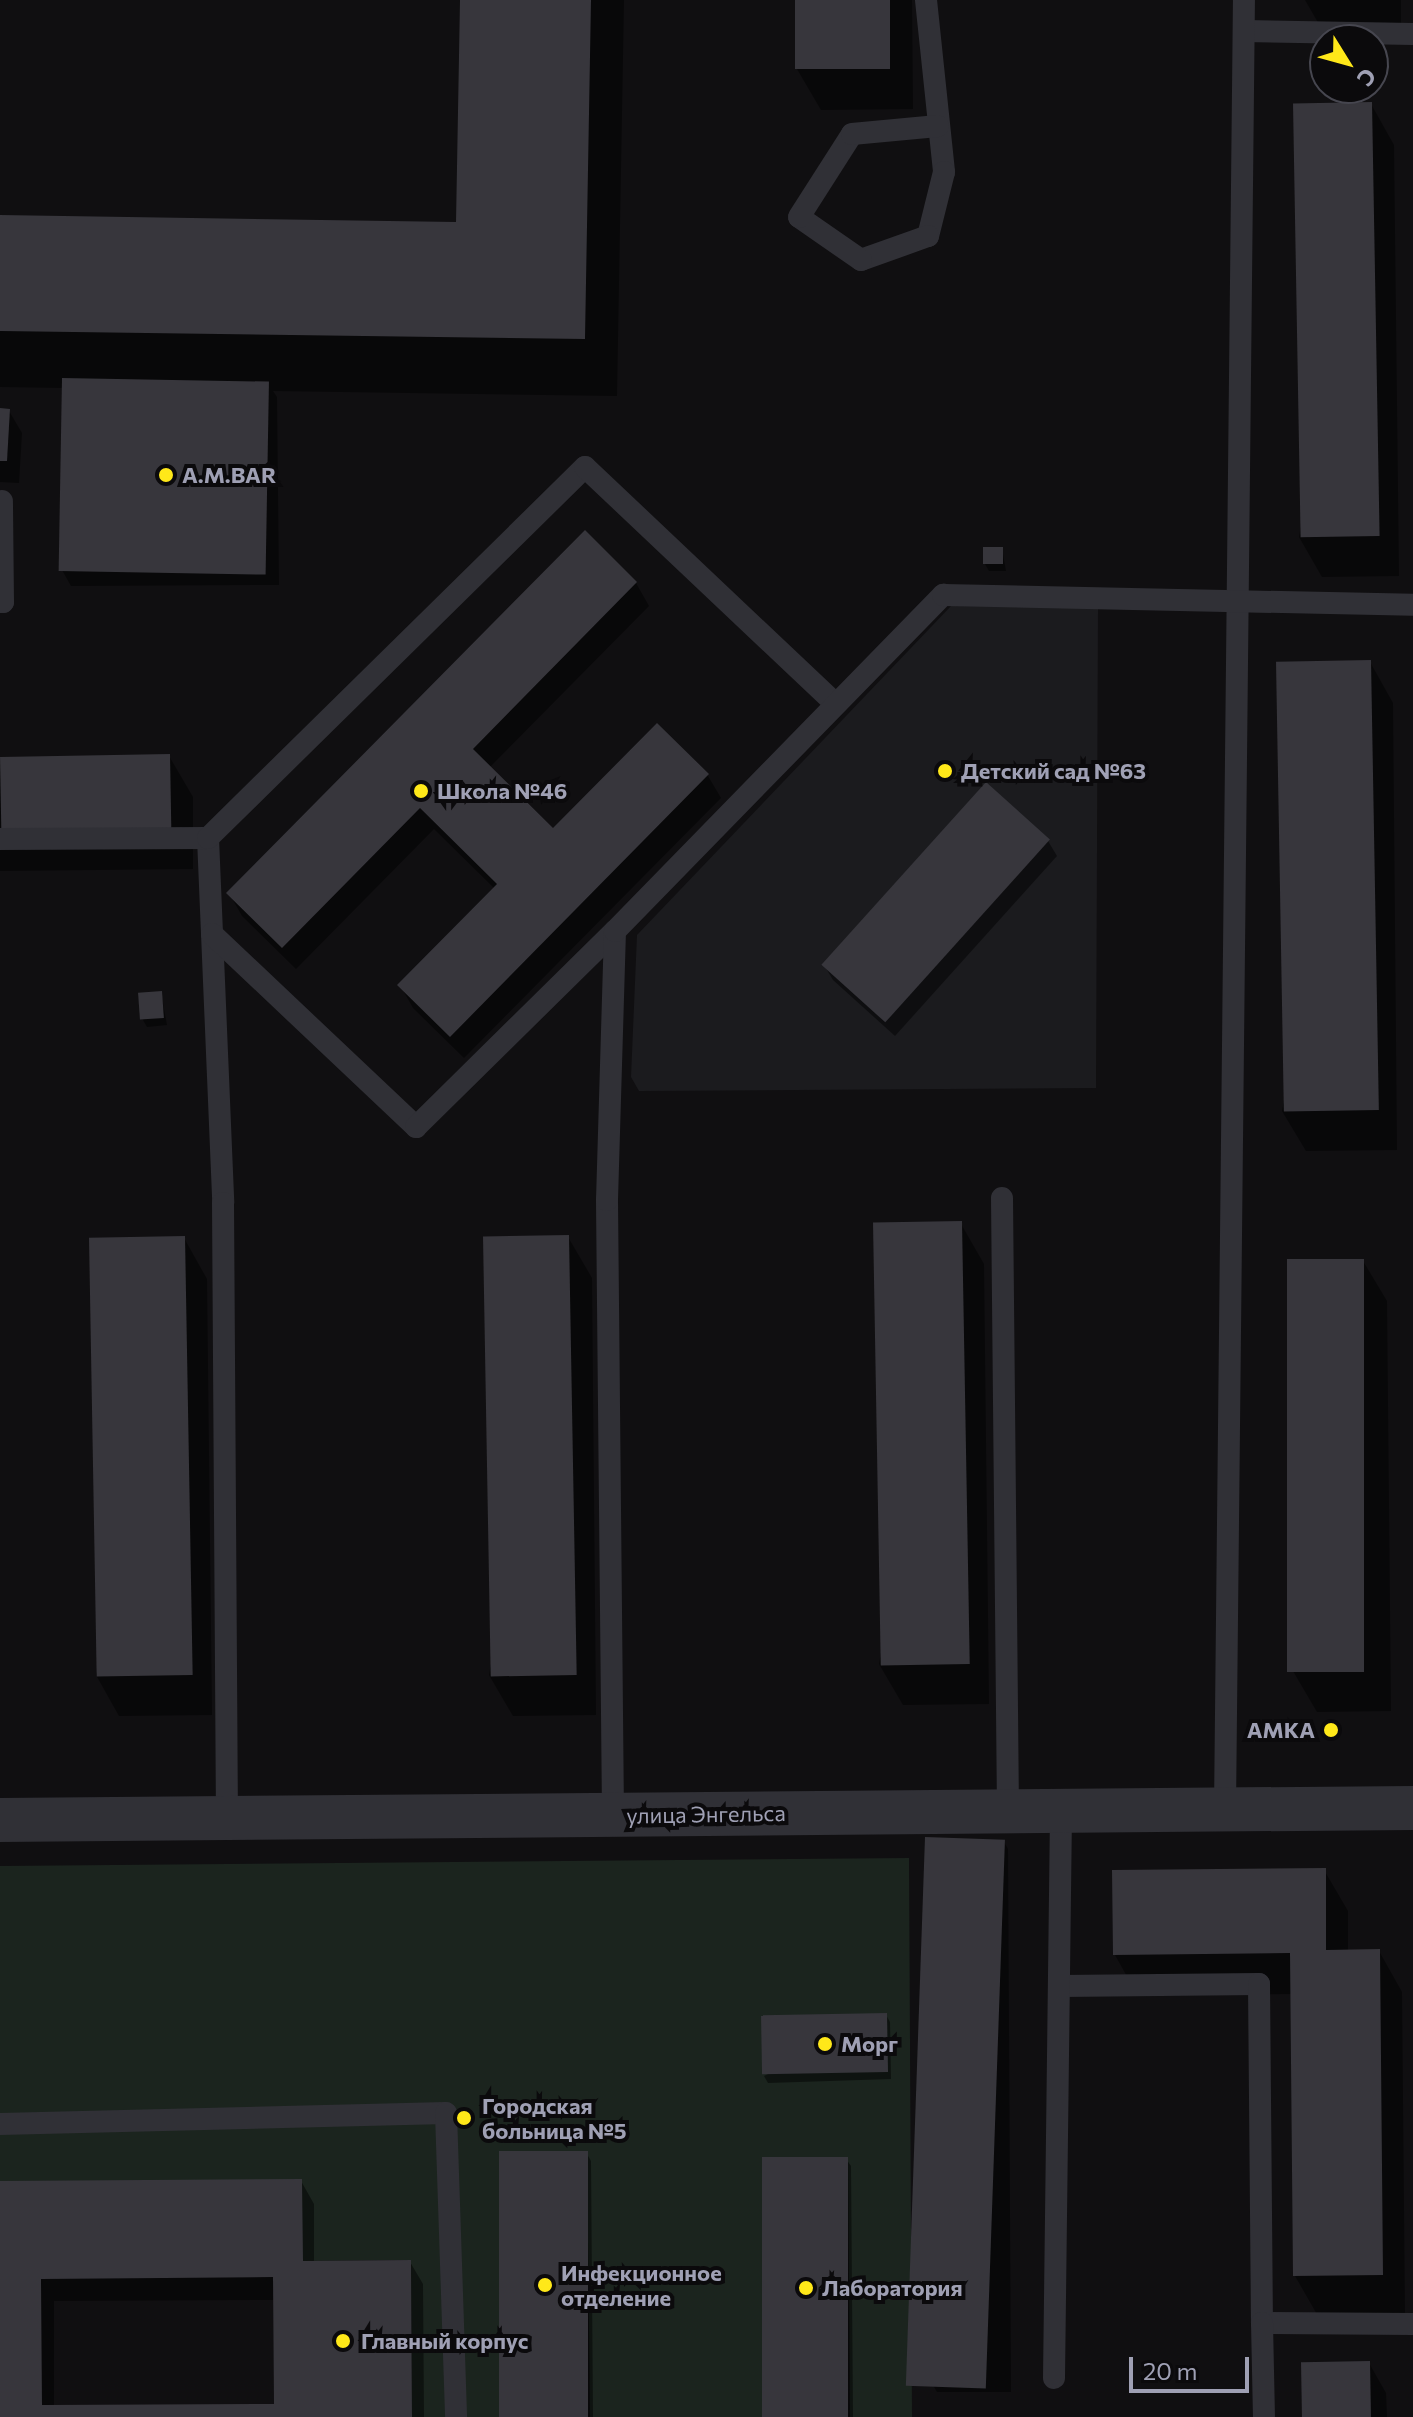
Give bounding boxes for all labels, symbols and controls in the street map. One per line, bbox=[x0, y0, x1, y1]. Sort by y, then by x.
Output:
north arrow bbox=[1309, 24, 1389, 104]
text: С bbox=[1352, 63, 1382, 92]
place label: А.М.BAR bbox=[182, 462, 276, 488]
marker: А.М.BAR bbox=[157, 466, 175, 484]
place label: Детский сад №63 bbox=[961, 758, 1146, 784]
marker: Детский сад №63 bbox=[936, 762, 954, 780]
place label: Школа №46 bbox=[437, 778, 567, 804]
marker: Школа №46 bbox=[412, 782, 430, 800]
place label: АМКА bbox=[1247, 1717, 1315, 1743]
marker: АМКА bbox=[1322, 1721, 1340, 1739]
street label: улица Энгельса bbox=[626, 1799, 786, 1829]
place label: Морг bbox=[841, 2031, 898, 2057]
marker: Морг bbox=[816, 2035, 834, 2053]
place label: Городская больница №5 bbox=[482, 2092, 627, 2144]
marker: Городская больница №5 bbox=[453, 2107, 475, 2129]
place label: Инфекционное отделение bbox=[561, 2259, 722, 2310]
place label: Лаборатория bbox=[822, 2275, 963, 2301]
marker: Инфекционное отделение bbox=[536, 2276, 554, 2294]
marker: Лаборатория bbox=[797, 2279, 815, 2297]
place label: Главный корпус bbox=[361, 2328, 528, 2354]
marker: Главный корпус bbox=[332, 2330, 354, 2352]
scale bar bbox=[1133, 2341, 1253, 2391]
text: 20 m bbox=[1143, 2356, 1197, 2385]

